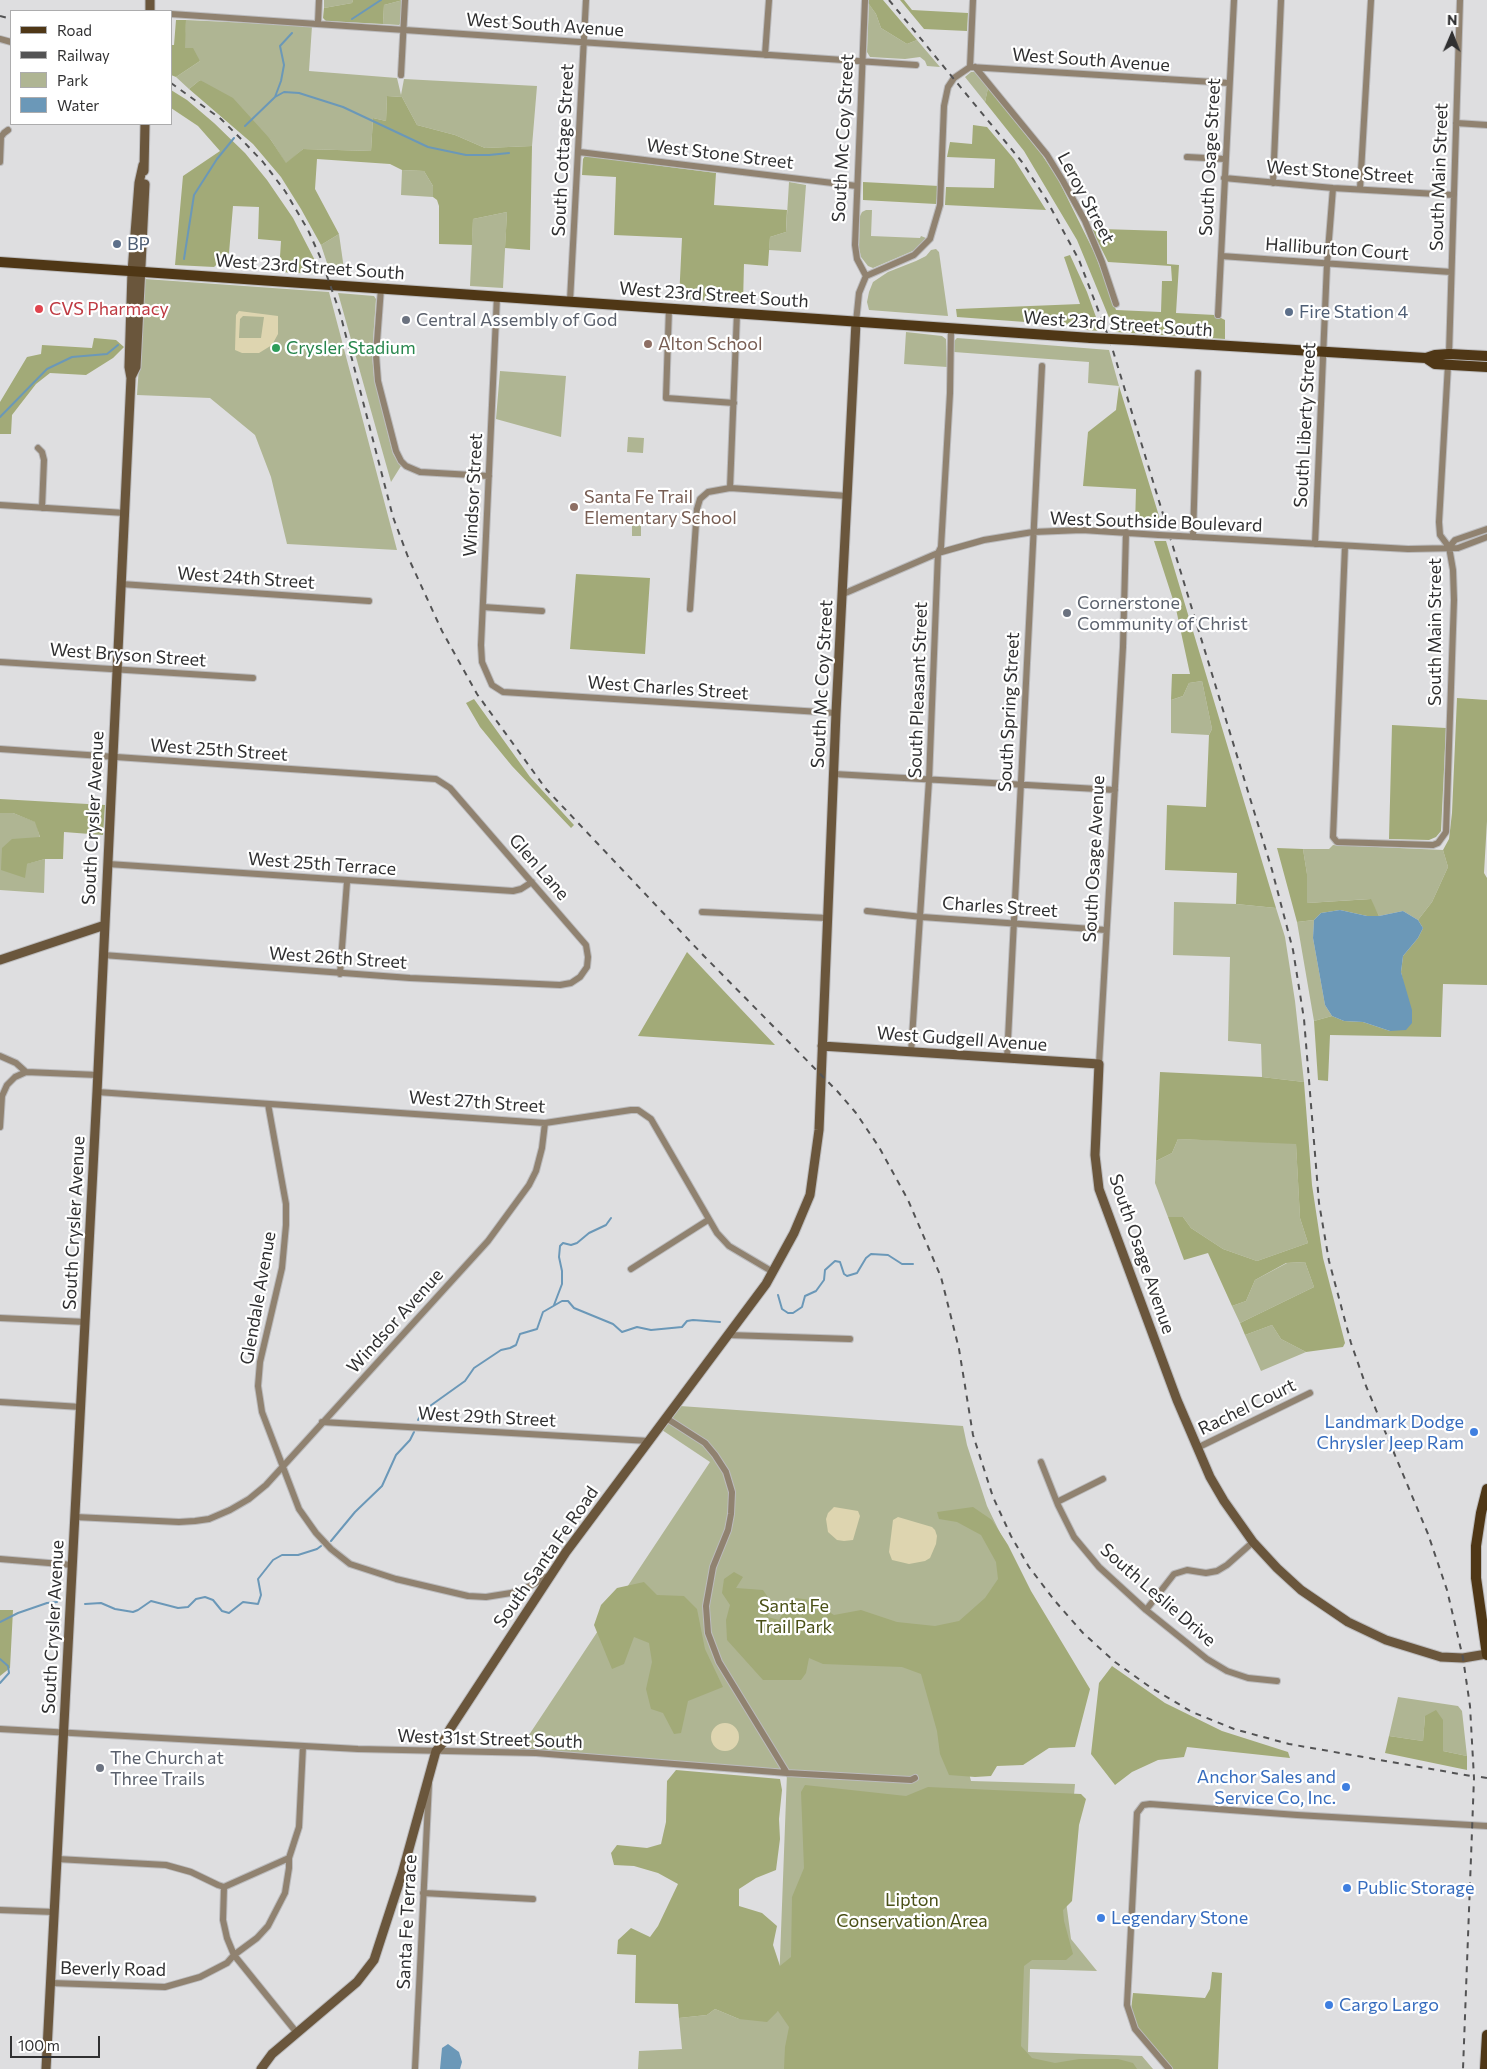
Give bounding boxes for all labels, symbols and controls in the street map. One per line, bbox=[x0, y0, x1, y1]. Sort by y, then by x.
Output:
street label: West South Avenue bbox=[465, 9, 625, 41]
legend bbox=[10, 10, 172, 125]
north arrow bbox=[1427, 10, 1477, 60]
text: N bbox=[1447, 11, 1458, 28]
text: Road bbox=[57, 21, 92, 39]
street label: West South Avenue bbox=[1011, 44, 1171, 76]
text: Railway bbox=[57, 46, 110, 64]
street label: South Mc Coy Street bbox=[828, 53, 858, 223]
street label: South Cottage Street bbox=[548, 63, 578, 237]
text: Park bbox=[57, 71, 88, 89]
street label: South Osage Street bbox=[1195, 77, 1225, 237]
text: Water bbox=[57, 96, 99, 114]
street label: South Main Street bbox=[1426, 103, 1452, 251]
street label: West Stone Street bbox=[645, 134, 795, 174]
street label: Leroy Street bbox=[1053, 148, 1119, 248]
street label: West Stone Street bbox=[1265, 156, 1415, 188]
place label: BP bbox=[127, 233, 150, 255]
street label: Halliburton Court bbox=[1264, 233, 1410, 265]
marker: BP bbox=[111, 238, 123, 250]
street label: West 23rd Street South bbox=[215, 250, 405, 284]
street label: West 23rd Street South bbox=[619, 278, 809, 312]
place label: CVS Pharmacy bbox=[49, 298, 169, 320]
place label: Fire Station 4 bbox=[1299, 301, 1408, 323]
marker: CVS Pharmacy bbox=[33, 303, 45, 315]
marker: Fire Station 4 bbox=[1283, 306, 1295, 318]
street label: West 23rd Street South bbox=[1023, 307, 1213, 341]
place label: Central Assembly of God bbox=[416, 309, 617, 331]
marker: Central Assembly of God bbox=[400, 314, 412, 326]
place label: Alton School bbox=[658, 333, 763, 355]
place label: Crysler Stadium bbox=[286, 337, 416, 359]
marker: Alton School bbox=[642, 338, 654, 350]
marker: Crysler Stadium bbox=[270, 342, 282, 354]
street label: South Liberty Street bbox=[1290, 342, 1320, 508]
street label: Windsor Street bbox=[459, 432, 487, 558]
place label: Santa Fe Trail Elementary School bbox=[584, 486, 737, 528]
marker: Santa Fe Trail Elementary School bbox=[568, 501, 580, 513]
street label: West Southside Boulevard bbox=[1049, 507, 1263, 537]
street label: South Main Street bbox=[1424, 558, 1446, 706]
street label: West 24th Street bbox=[176, 562, 316, 594]
place label: Cornerstone Community of Christ bbox=[1077, 592, 1248, 634]
street label: South Mc Coy Street bbox=[807, 599, 837, 769]
street label: South Pleasant Street bbox=[904, 601, 932, 779]
marker: Cornerstone Community of Christ bbox=[1061, 607, 1073, 619]
street label: South Spring Street bbox=[994, 632, 1024, 792]
street label: West Bryson Street bbox=[49, 639, 207, 671]
street label: West Charles Street bbox=[587, 672, 749, 704]
street label: South Crysler Avenue bbox=[78, 730, 108, 906]
street label: West 25th Street bbox=[149, 734, 289, 766]
street label: South Osage Avenue bbox=[1079, 775, 1109, 943]
street label: Glen Lane bbox=[504, 830, 574, 904]
street label: West 25th Terrace bbox=[247, 848, 397, 880]
street label: Charles Street bbox=[941, 892, 1059, 922]
street label: West 26th Street bbox=[268, 942, 408, 974]
street label: West Gudgell Avenue bbox=[876, 1022, 1048, 1056]
street label: West 27th Street bbox=[408, 1086, 546, 1118]
street label: South Crysler Avenue bbox=[59, 1135, 89, 1311]
street label: South Osage Avenue bbox=[1105, 1171, 1179, 1337]
street label: Glendale Avenue bbox=[236, 1230, 280, 1366]
street label: Windsor Avenue bbox=[342, 1264, 448, 1378]
street label: Rachel Court bbox=[1195, 1374, 1299, 1440]
street label: West 29th Street bbox=[417, 1403, 557, 1431]
place label: Landmark Dodge Chrysler Jeep Ram bbox=[1317, 1411, 1464, 1454]
marker: Landmark Dodge Chrysler Jeep Ram bbox=[1468, 1426, 1480, 1438]
street label: South Santa Fe Road bbox=[489, 1482, 603, 1632]
street label: South Crysler Avenue bbox=[38, 1539, 68, 1715]
street label: South Leslie Drive bbox=[1096, 1539, 1220, 1651]
park label: Santa Fe Trail Park bbox=[756, 1595, 832, 1638]
street label: West 31st Street South bbox=[397, 1725, 583, 1753]
place label: The Church at Three Trails bbox=[110, 1747, 224, 1790]
marker: The Church at Three Trails bbox=[94, 1762, 106, 1774]
place label: Anchor Sales and Service Co, Inc. bbox=[1197, 1766, 1336, 1808]
marker: Anchor Sales and Service Co, Inc. bbox=[1340, 1781, 1352, 1793]
street label: Santa Fe Terrace bbox=[393, 1854, 421, 1990]
place label: Public Storage bbox=[1357, 1877, 1474, 1899]
marker: Public Storage bbox=[1341, 1882, 1353, 1894]
park label: Lipton Conservation Area bbox=[836, 1889, 988, 1932]
place label: Legendary Stone bbox=[1111, 1907, 1248, 1929]
marker: Legendary Stone bbox=[1095, 1912, 1107, 1924]
street label: Beverly Road bbox=[60, 1957, 166, 1981]
place label: Cargo Largo bbox=[1339, 1994, 1439, 2016]
marker: Cargo Largo bbox=[1323, 1999, 1335, 2011]
scale bar bbox=[12, 2026, 102, 2058]
text: 100 m bbox=[18, 2036, 60, 2054]

